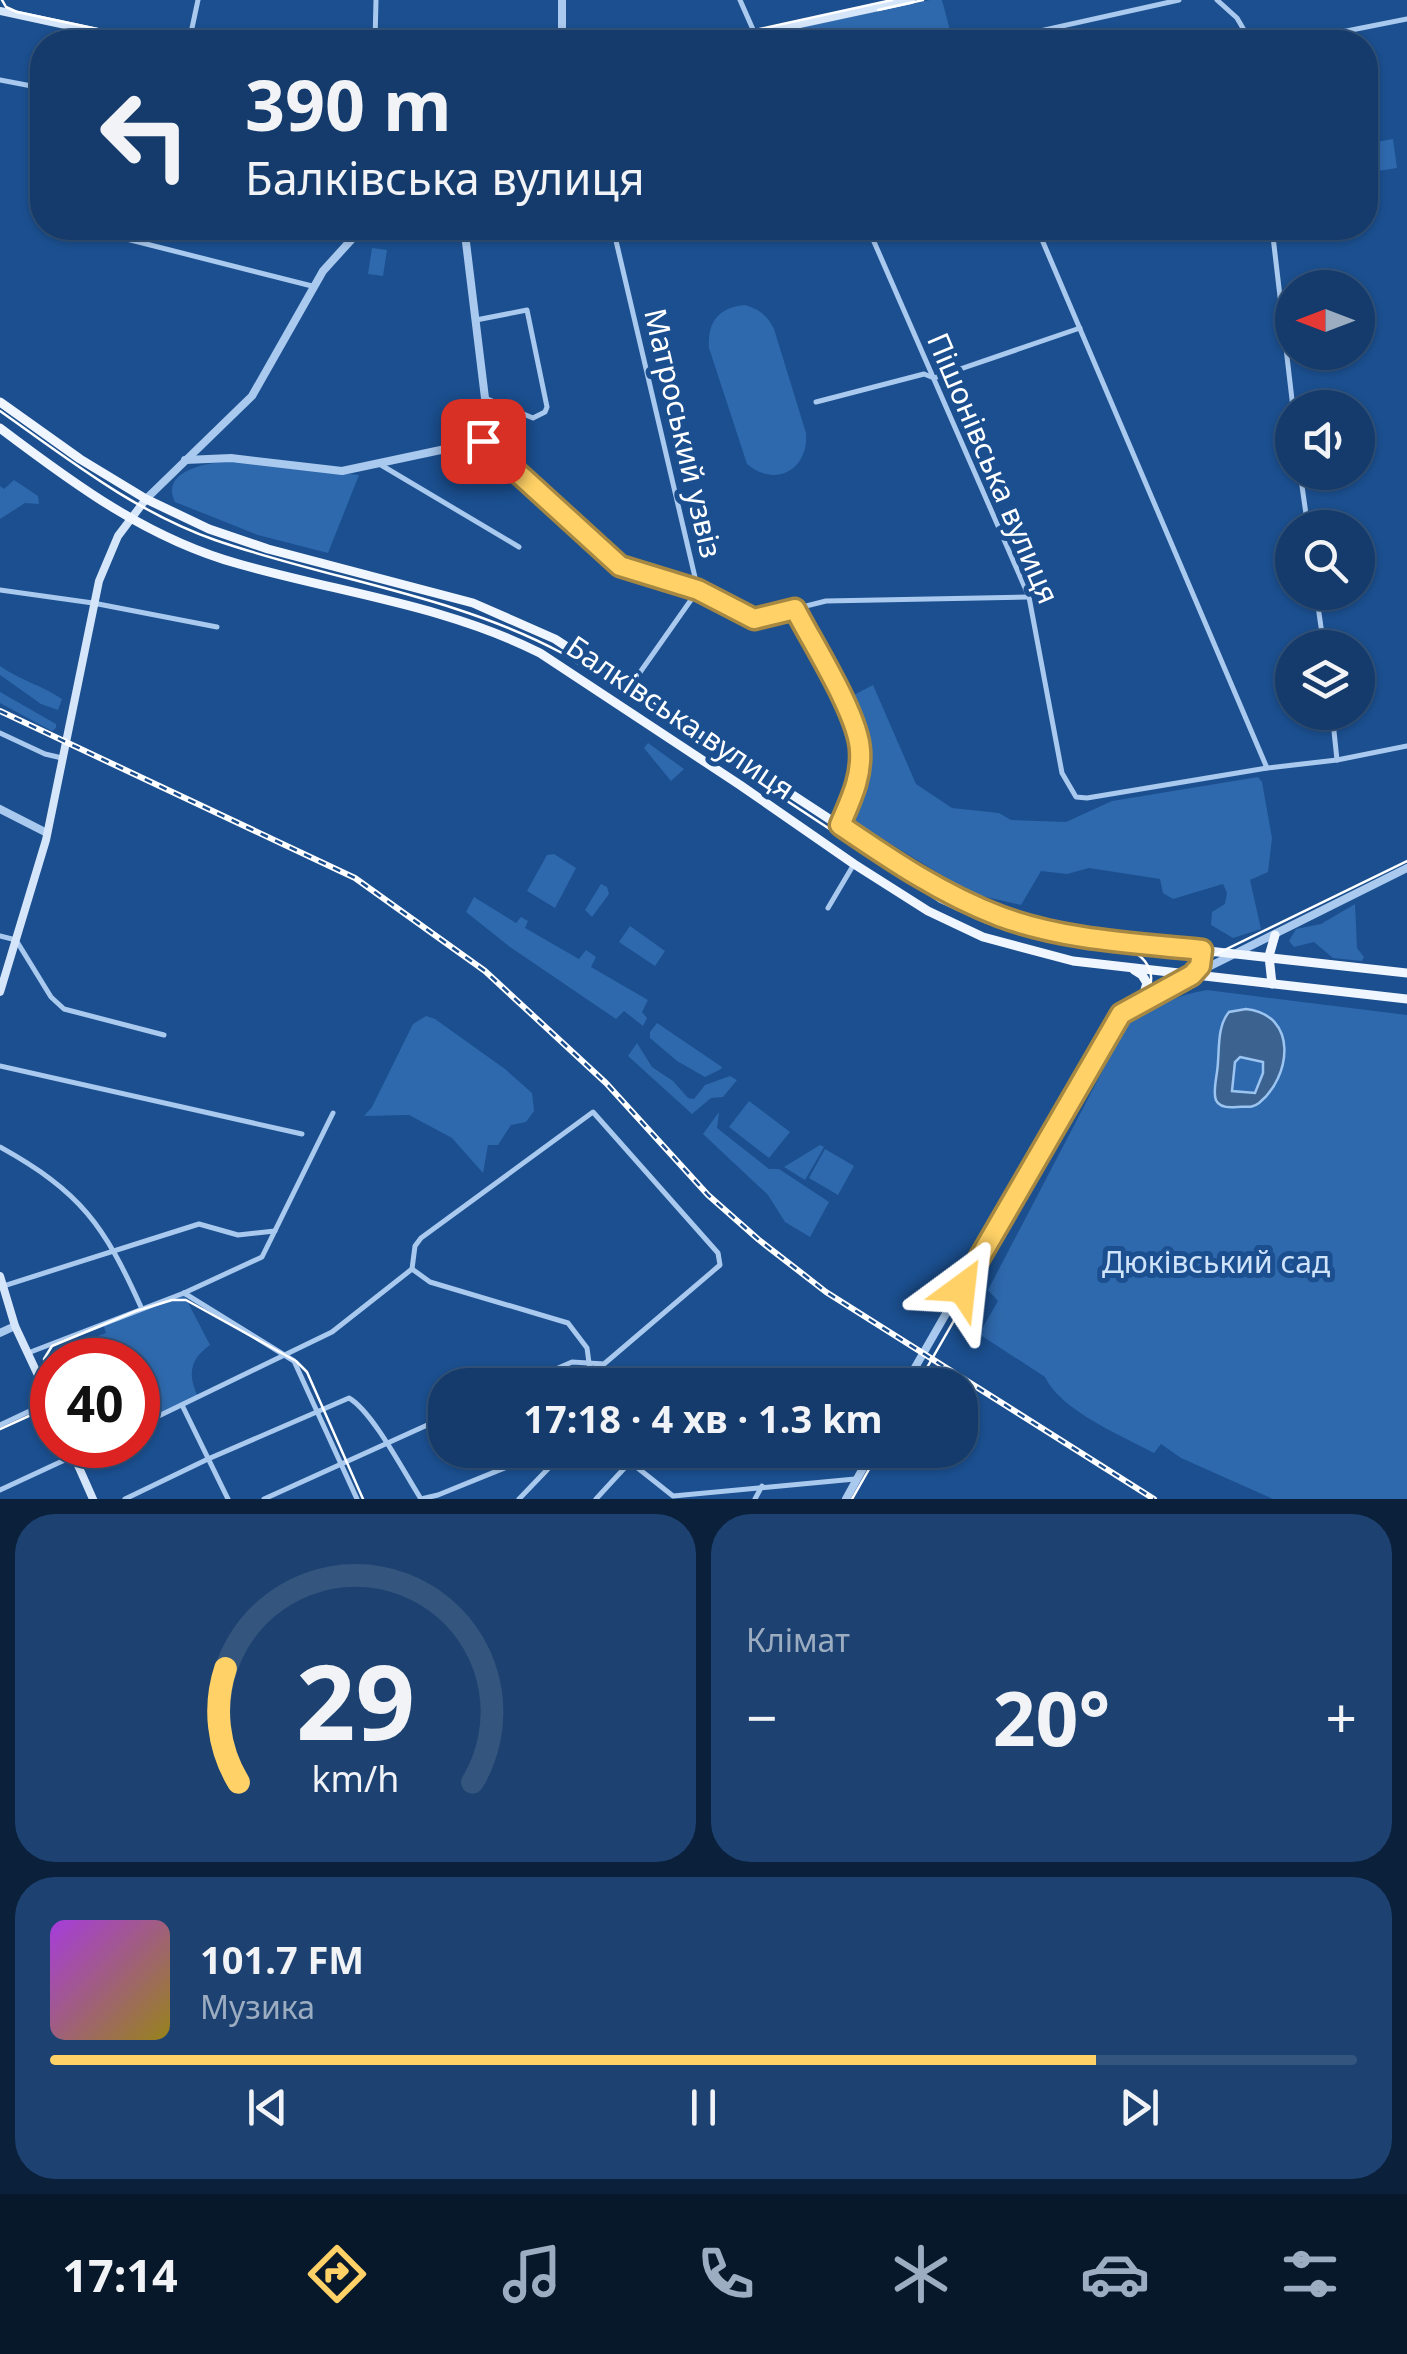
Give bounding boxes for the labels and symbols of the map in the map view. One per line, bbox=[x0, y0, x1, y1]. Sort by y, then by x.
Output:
north arrow bbox=[1275, 270, 1375, 370]
street label: Матроський узвіз bbox=[635, 304, 733, 562]
street label: Пішонівська вулиця bbox=[918, 326, 1070, 610]
pin bbox=[441, 399, 526, 484]
street label: Балківська вулиця bbox=[559, 625, 803, 809]
position arrow bbox=[910, 1236, 1014, 1340]
park label: Дюківський сад bbox=[1102, 1241, 1330, 1282]
speed limit sign: 40 bbox=[30, 1338, 160, 1468]

